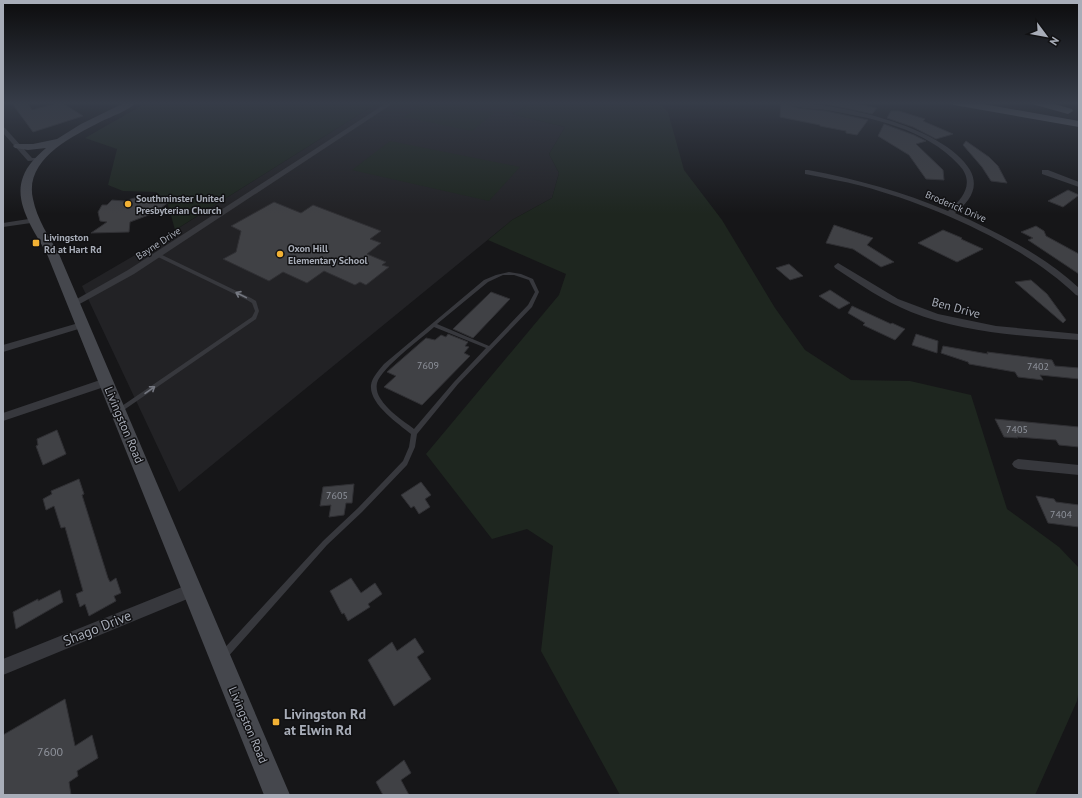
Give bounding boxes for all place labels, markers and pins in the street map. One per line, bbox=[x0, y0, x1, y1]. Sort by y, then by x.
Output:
place label: Southminster United Presbyterian Church bbox=[136, 192, 224, 217]
marker: Southminster United Presbyterian Church bbox=[123, 199, 133, 209]
place label: Livingston Rd at Hart Rd bbox=[44, 231, 102, 256]
marker: Livingston Rd at Hart Rd bbox=[31, 238, 41, 248]
place label: Oxon Hill Elementary School bbox=[288, 242, 368, 267]
marker: Oxon Hill Elementary School bbox=[275, 249, 285, 259]
place label: Livingston Rd at Elwin Rd bbox=[284, 705, 366, 739]
marker: Livingston Rd at Elwin Rd bbox=[271, 717, 281, 727]

